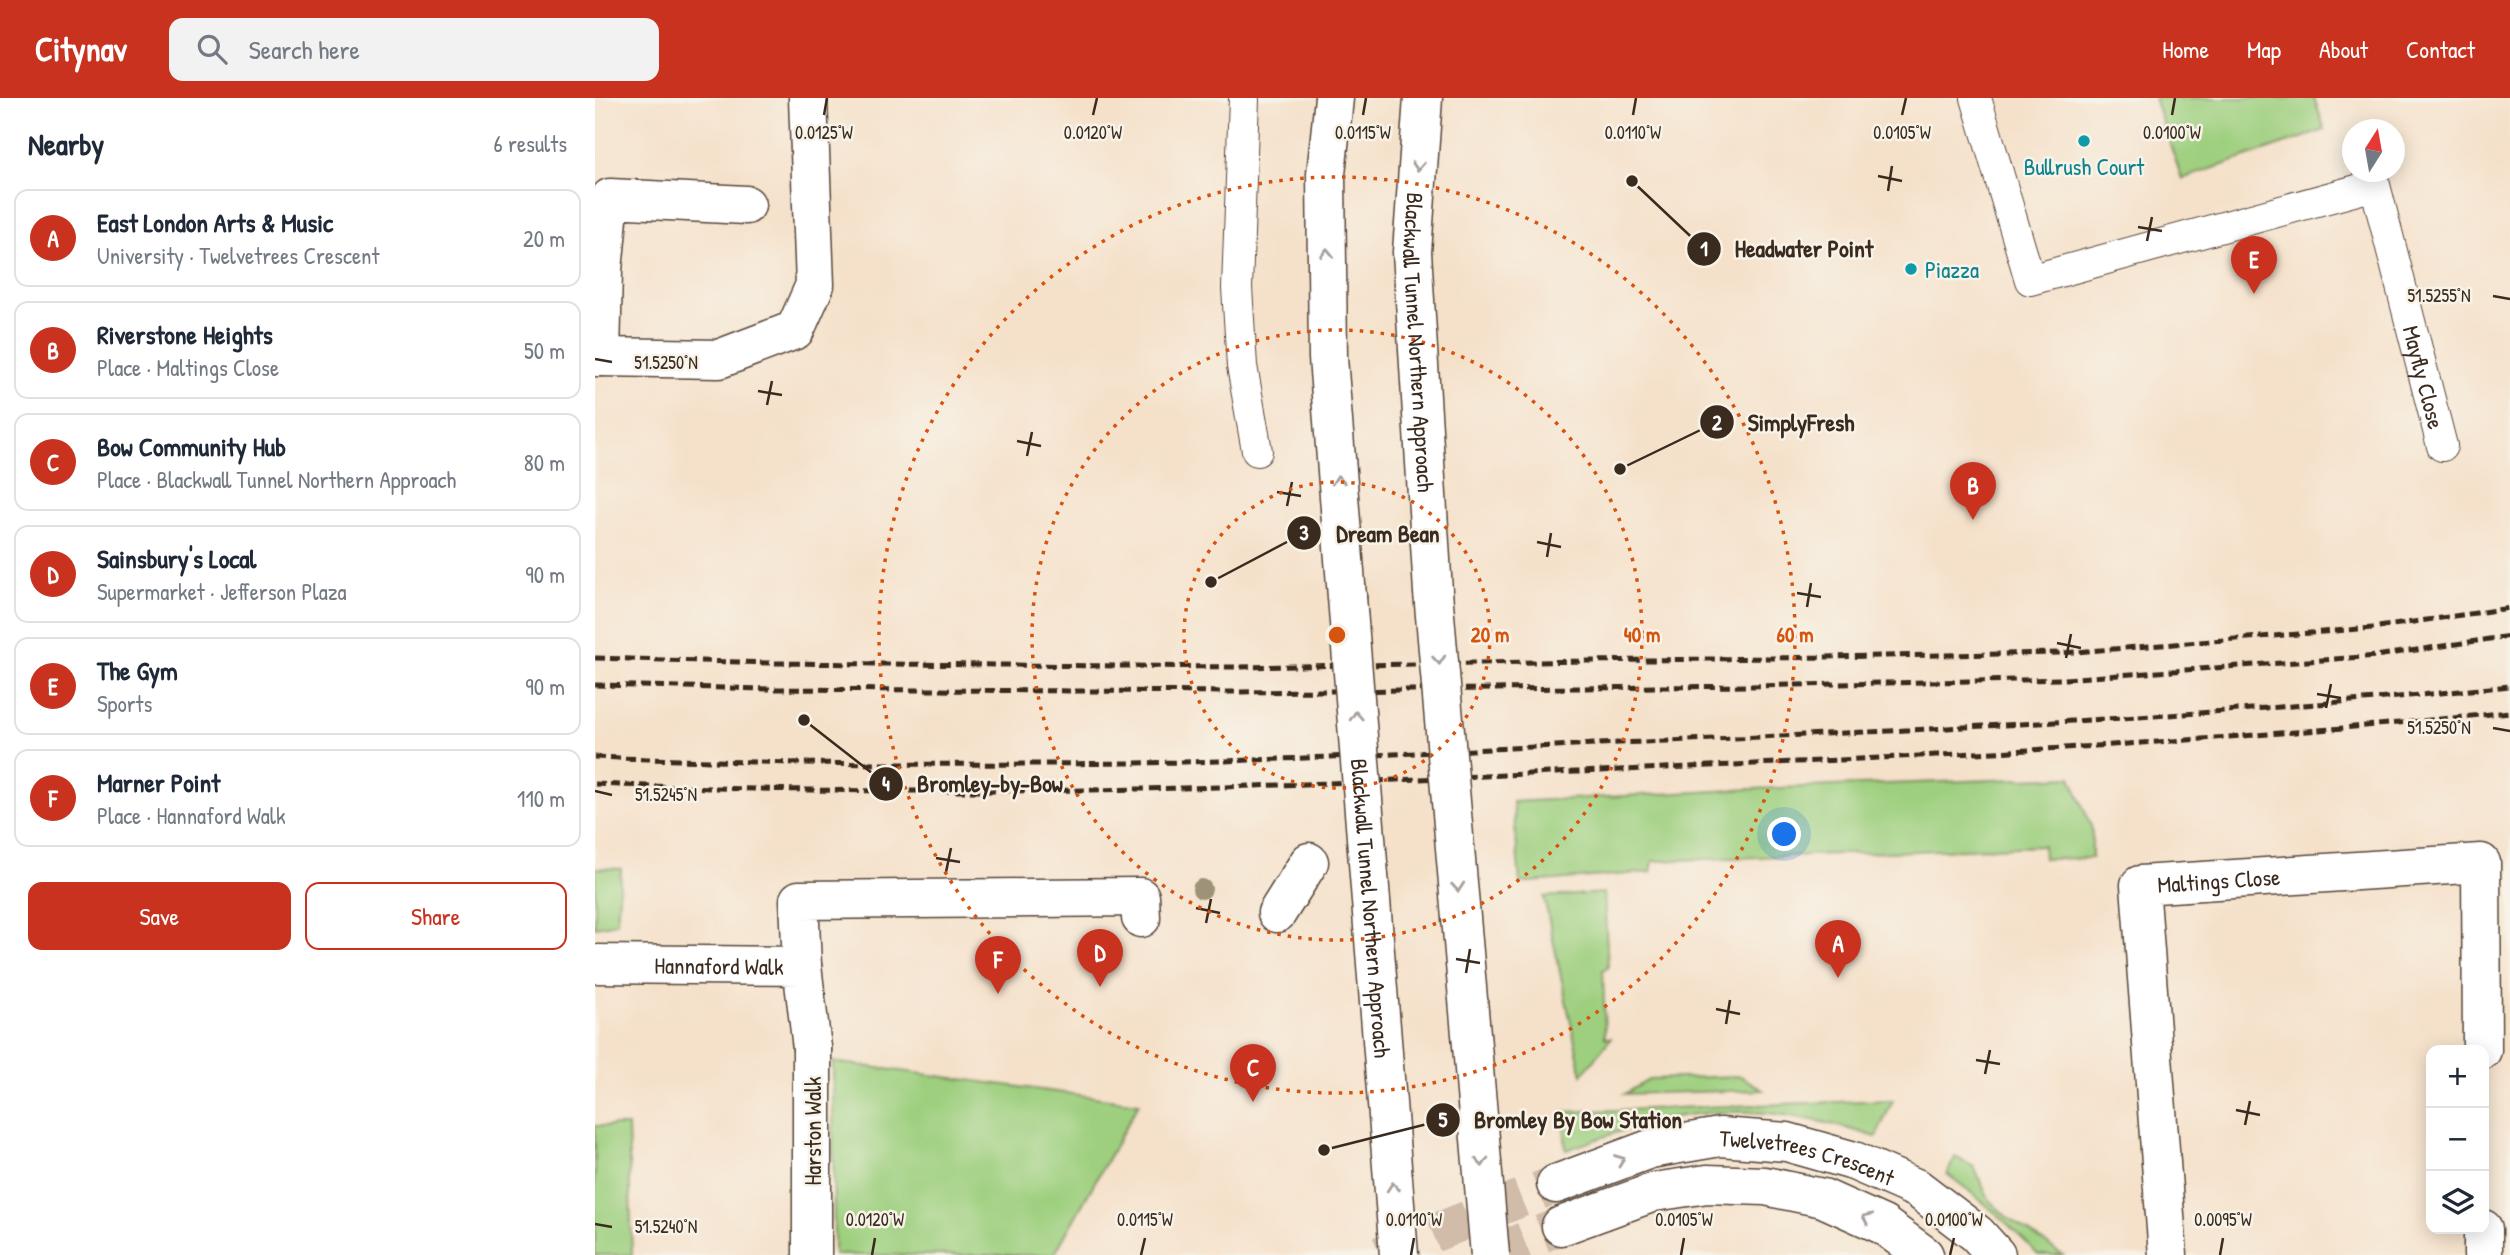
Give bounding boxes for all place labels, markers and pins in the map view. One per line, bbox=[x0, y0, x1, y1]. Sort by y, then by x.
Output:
marker: Bullrush Court bbox=[2076, 133, 2092, 149]
place label: Bullrush Court bbox=[2024, 151, 2145, 182]
callout: Headwater Point bbox=[1686, 226, 1887, 271]
pin: E bbox=[2231, 236, 2277, 294]
place label: Piazza bbox=[1925, 254, 1979, 285]
marker: Piazza bbox=[1903, 261, 1919, 277]
callout: SimplyFresh bbox=[1699, 400, 1869, 445]
pin: B bbox=[1950, 462, 1996, 520]
callout: Dream Bean bbox=[1287, 511, 1453, 556]
centre of rings bbox=[1325, 623, 1349, 647]
callout: Bromley-by-Bow bbox=[868, 761, 1077, 806]
pin: A bbox=[1815, 920, 1861, 978]
pin: D bbox=[1077, 929, 1123, 987]
pin: F bbox=[975, 936, 1021, 994]
pin: C bbox=[1230, 1044, 1276, 1102]
callout: Bromley By Bow Station bbox=[1425, 1097, 1696, 1142]

